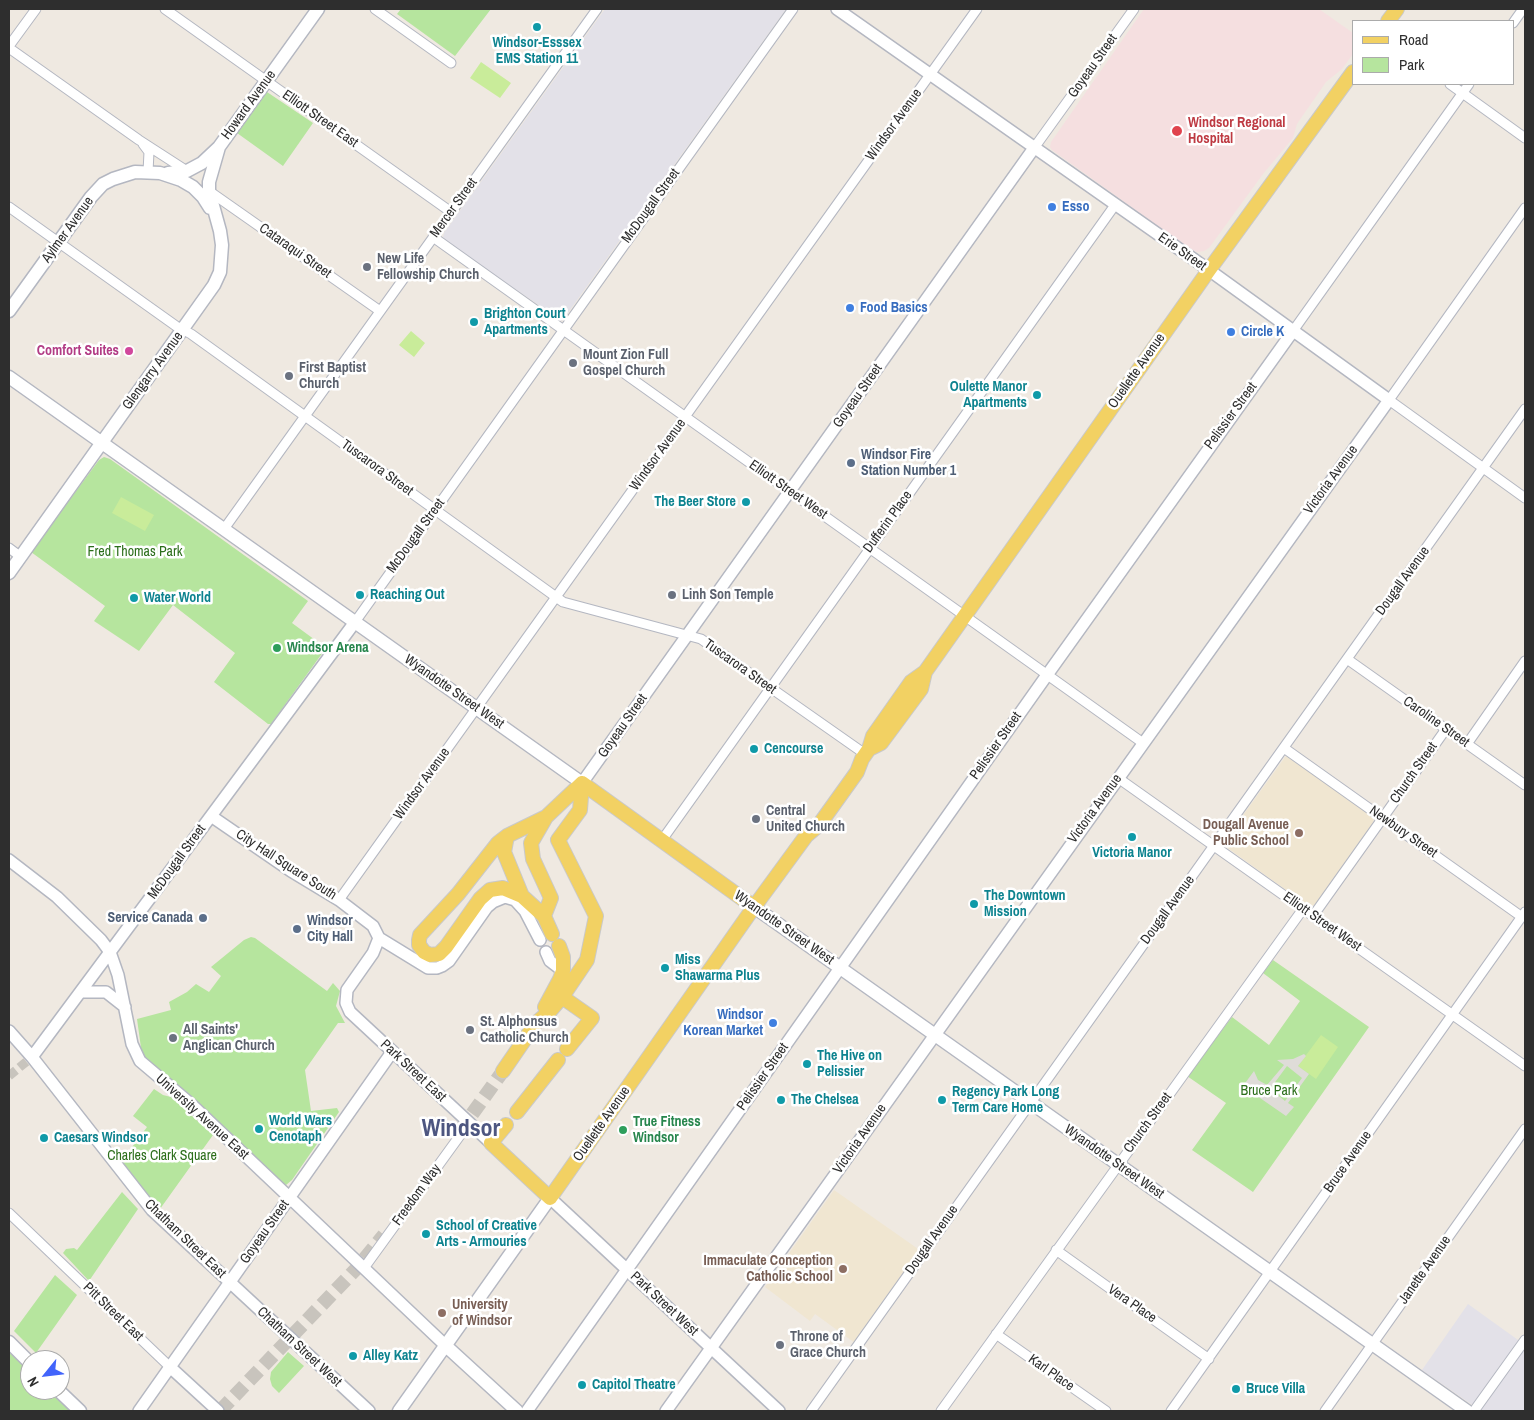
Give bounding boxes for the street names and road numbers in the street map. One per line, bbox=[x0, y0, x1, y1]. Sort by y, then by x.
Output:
street label: Goyeau Street bbox=[1065, 31, 1121, 101]
street label: Howard Avenue bbox=[218, 67, 280, 143]
street label: Windsor Avenue bbox=[862, 86, 926, 164]
street label: Elliott Street East bbox=[279, 87, 361, 151]
street label: McDougall Street bbox=[618, 165, 684, 247]
street label: Mercer Street bbox=[427, 175, 481, 241]
street label: Aylmer Avenue bbox=[38, 194, 98, 266]
street label: Cataraqui Street bbox=[256, 220, 334, 282]
street label: Erie Street bbox=[1155, 229, 1209, 275]
street label: Glengarry Avenue bbox=[119, 329, 187, 413]
street label: Ouellette Avenue bbox=[1105, 330, 1169, 412]
street label: Goyeau Street bbox=[830, 361, 886, 431]
street label: Pelissier Street bbox=[1201, 379, 1261, 453]
street label: Windsor Avenue bbox=[626, 416, 690, 494]
street label: Tuscarora Street bbox=[338, 436, 416, 500]
street label: Victoria Avenue bbox=[1300, 442, 1362, 518]
street label: Elliott Street West bbox=[746, 457, 830, 523]
street label: Dufferin Place bbox=[860, 488, 916, 556]
street label: McDougall Street bbox=[383, 495, 449, 577]
street label: Dougall Avenue bbox=[1372, 543, 1434, 619]
street label: Tuscarora Street bbox=[701, 636, 779, 698]
street label: Wyandotte Street West bbox=[401, 651, 507, 733]
street label: Goyeau Street bbox=[595, 691, 651, 761]
street label: Caroline Street bbox=[1400, 693, 1472, 751]
street label: Pelissier Street bbox=[967, 709, 1025, 783]
street label: Church Street bbox=[1387, 739, 1441, 807]
street label: Windsor Avenue bbox=[390, 745, 454, 823]
street label: Victoria Avenue bbox=[1064, 771, 1126, 847]
street label: Newbury Street bbox=[1366, 802, 1440, 862]
street label: McDougall Street bbox=[144, 821, 210, 903]
street label: City Hall Square South bbox=[232, 826, 340, 904]
street label: Dougall Avenue bbox=[1137, 872, 1199, 948]
street label: Wyandotte Street West bbox=[731, 887, 837, 969]
street label: Elliott Street West bbox=[1280, 889, 1364, 955]
street label: Park Street East bbox=[377, 1036, 449, 1106]
street label: Pelissier Street bbox=[734, 1040, 792, 1114]
street label: University Avenue East bbox=[152, 1071, 252, 1163]
street label: Ouellette Avenue bbox=[570, 1083, 634, 1165]
street label: Church Street bbox=[1120, 1089, 1176, 1157]
street label: Victoria Avenue bbox=[830, 1101, 890, 1177]
street label: Wyandotte Street West bbox=[1061, 1121, 1167, 1203]
street label: Bruce Avenue bbox=[1320, 1128, 1376, 1196]
street label: Freedom Way bbox=[389, 1161, 445, 1229]
street label: Chatham Street East bbox=[141, 1196, 229, 1282]
street label: Goyeau Street bbox=[237, 1197, 293, 1267]
street label: Dougall Avenue bbox=[902, 1202, 962, 1278]
street label: Janette Avenue bbox=[1395, 1233, 1455, 1307]
street label: Park Street West bbox=[627, 1268, 701, 1340]
street label: Pitt Street East bbox=[79, 1279, 147, 1345]
street label: Vera Place bbox=[1104, 1281, 1160, 1327]
street label: Chatham Street West bbox=[253, 1304, 345, 1390]
street label: Karl Place bbox=[1025, 1351, 1077, 1395]

